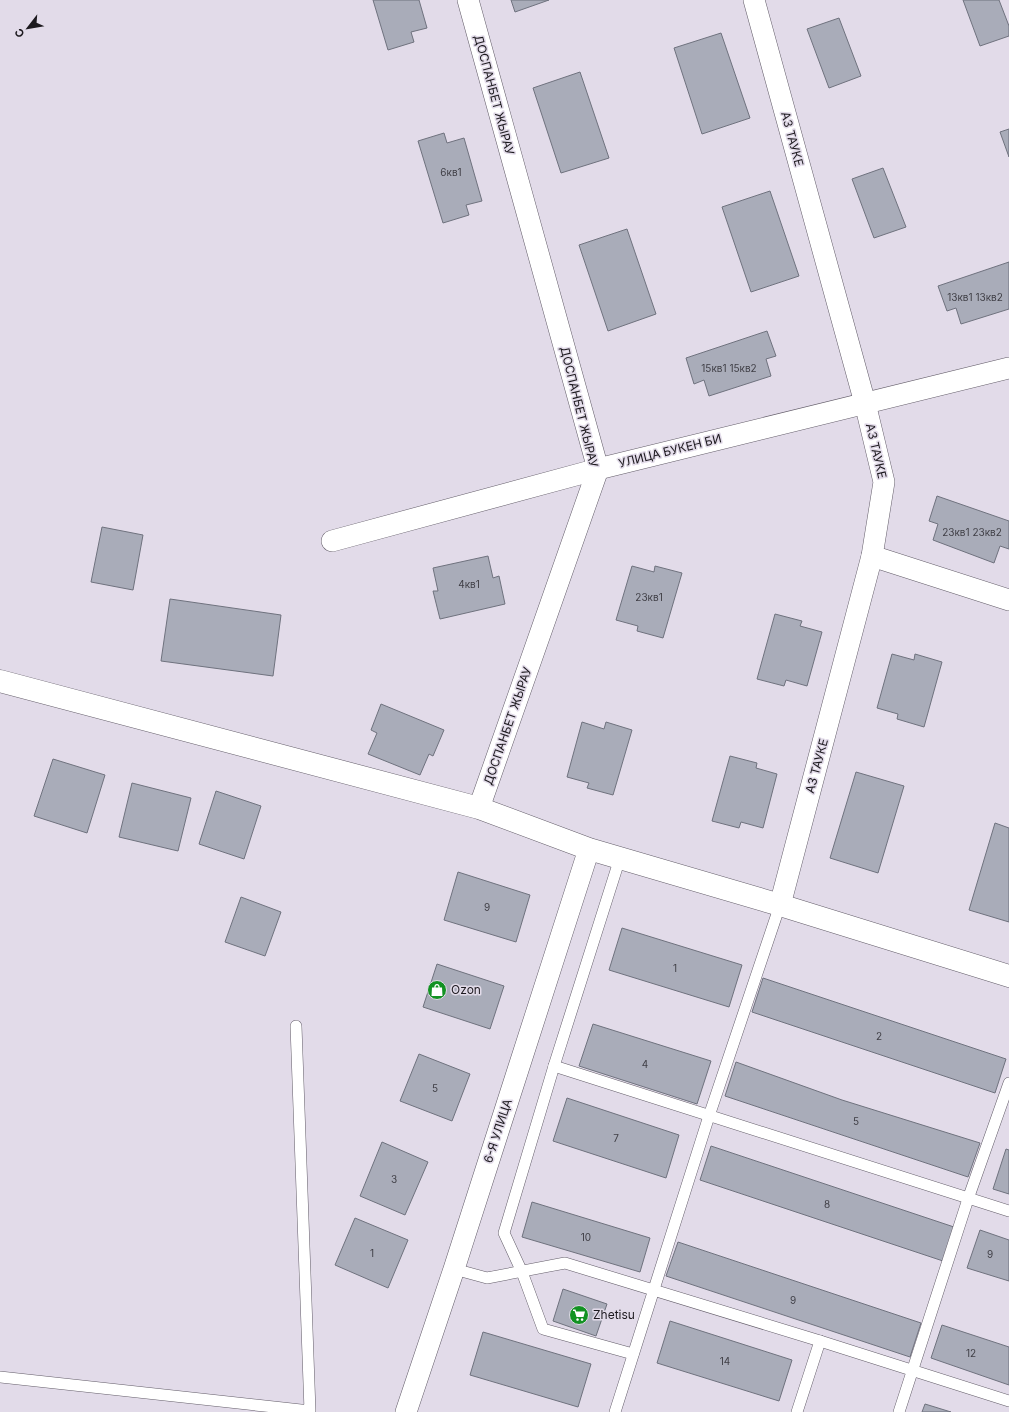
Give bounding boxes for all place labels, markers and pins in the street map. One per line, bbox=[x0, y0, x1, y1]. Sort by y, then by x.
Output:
shop icon: Ozon bbox=[426, 979, 448, 1001]
place label: Ozon bbox=[451, 982, 481, 997]
supermarket icon: Zhetisu bbox=[568, 1304, 590, 1326]
place label: Zhetisu bbox=[593, 1307, 635, 1322]

